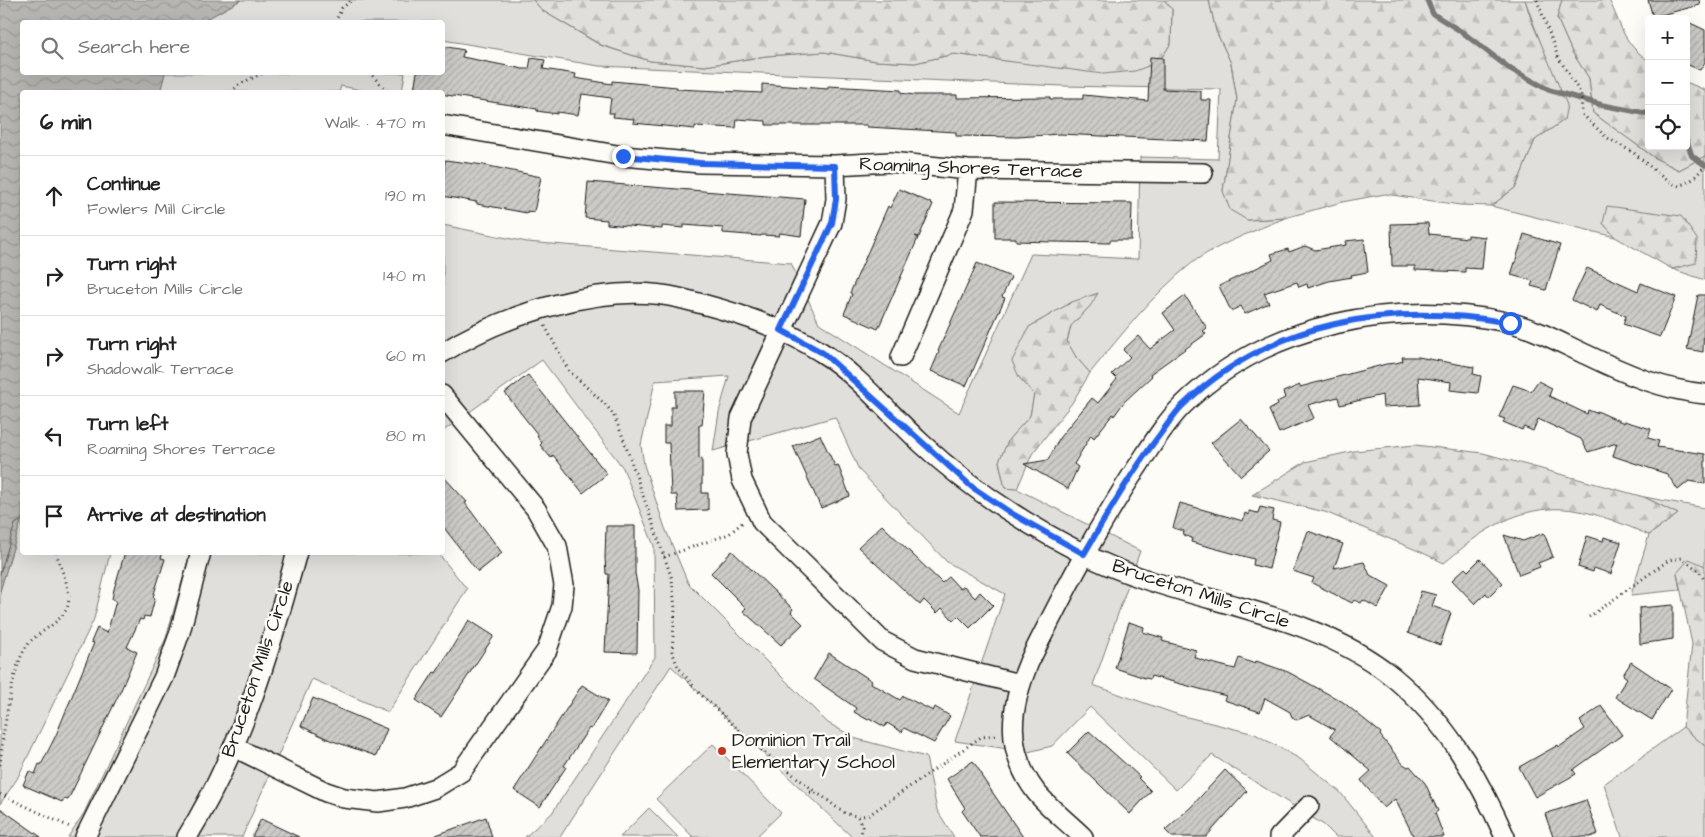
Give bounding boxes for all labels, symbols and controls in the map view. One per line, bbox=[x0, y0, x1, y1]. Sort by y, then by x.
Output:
map controls bbox=[1645, 15, 1690, 150]
button: + bbox=[1645, 15, 1690, 60]
search box bbox=[20, 20, 445, 75]
icon: search bbox=[38, 34, 66, 62]
text: Search here bbox=[78, 34, 190, 61]
button: − bbox=[1645, 60, 1690, 105]
button: locate bbox=[1645, 105, 1690, 150]
text: 6 min bbox=[40, 108, 92, 137]
text: Walk · 470 m bbox=[325, 112, 425, 134]
route end bbox=[612, 145, 635, 168]
street label: Roaming Shores Terrace bbox=[859, 151, 1083, 186]
text: Continue bbox=[87, 171, 161, 198]
icon: ahead bbox=[40, 182, 68, 210]
text: 190 m bbox=[385, 185, 425, 207]
text: Fowlers Mill Circle bbox=[87, 198, 225, 220]
text: Turn right bbox=[87, 251, 176, 278]
icon: right bbox=[40, 262, 68, 290]
text: 140 m bbox=[383, 265, 425, 287]
text: Bruceton Mills Circle bbox=[87, 278, 243, 300]
route start bbox=[1499, 312, 1522, 335]
text: Turn right bbox=[87, 331, 176, 358]
icon: right bbox=[40, 342, 68, 370]
text: 60 m bbox=[386, 345, 425, 367]
text: Shadowalk Terrace bbox=[87, 358, 234, 380]
text: Turn left bbox=[87, 411, 168, 438]
icon: left bbox=[40, 422, 68, 450]
text: 80 m bbox=[386, 425, 425, 447]
text: Roaming Shores Terrace bbox=[87, 438, 275, 460]
icon: arrive bbox=[40, 502, 68, 530]
text: Arrive at destination bbox=[87, 502, 266, 529]
street label: Bruceton Mills Circle bbox=[1109, 553, 1293, 635]
street label: Bruceton Mills Circle bbox=[215, 577, 301, 761]
place label: Dominion Trail Elementary School bbox=[732, 727, 895, 777]
marker: Dominion Trail Elementary School bbox=[716, 745, 728, 757]

